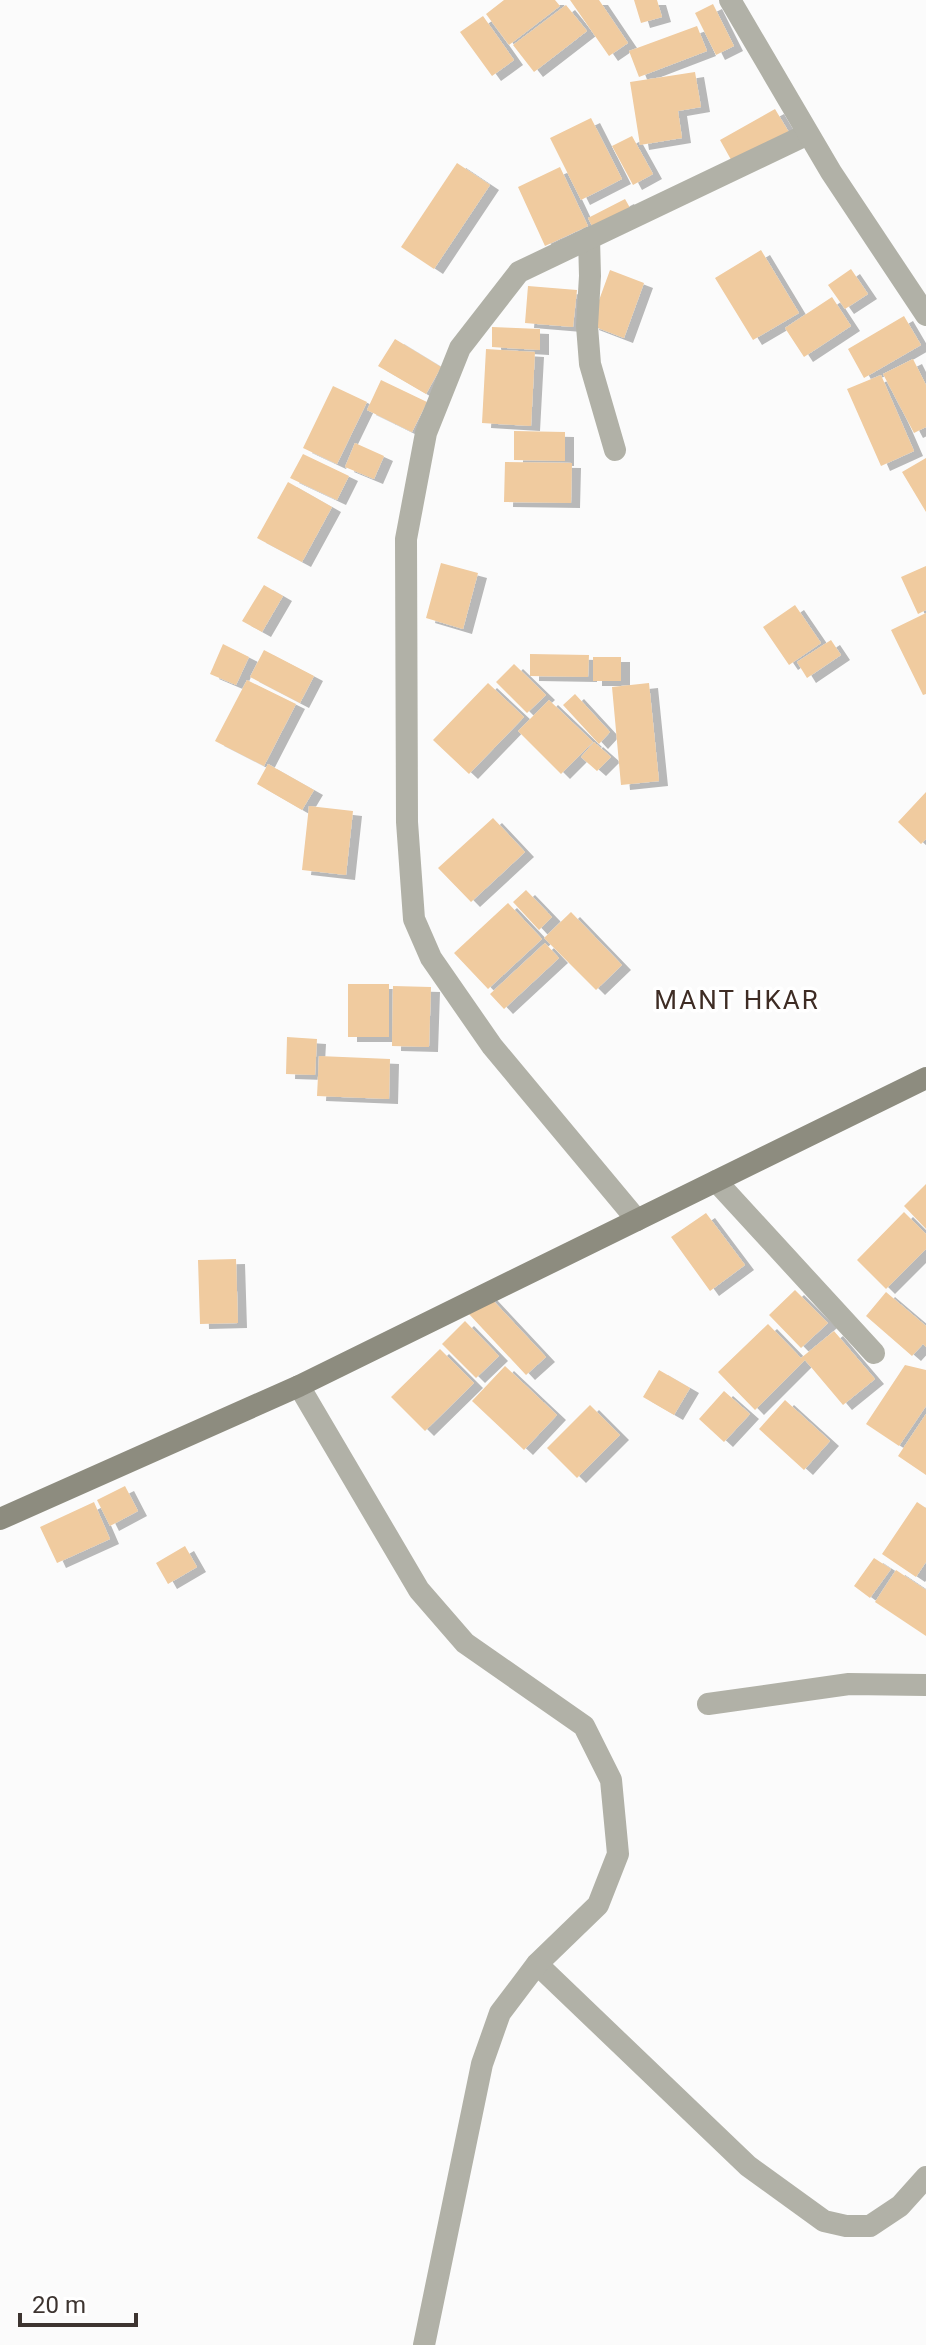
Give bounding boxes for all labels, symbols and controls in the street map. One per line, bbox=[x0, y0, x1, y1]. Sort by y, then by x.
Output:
district label: MANT HKAR bbox=[654, 985, 820, 1015]
scale bar bbox=[20, 2277, 136, 2327]
text: 20 m bbox=[32, 2291, 86, 2319]

